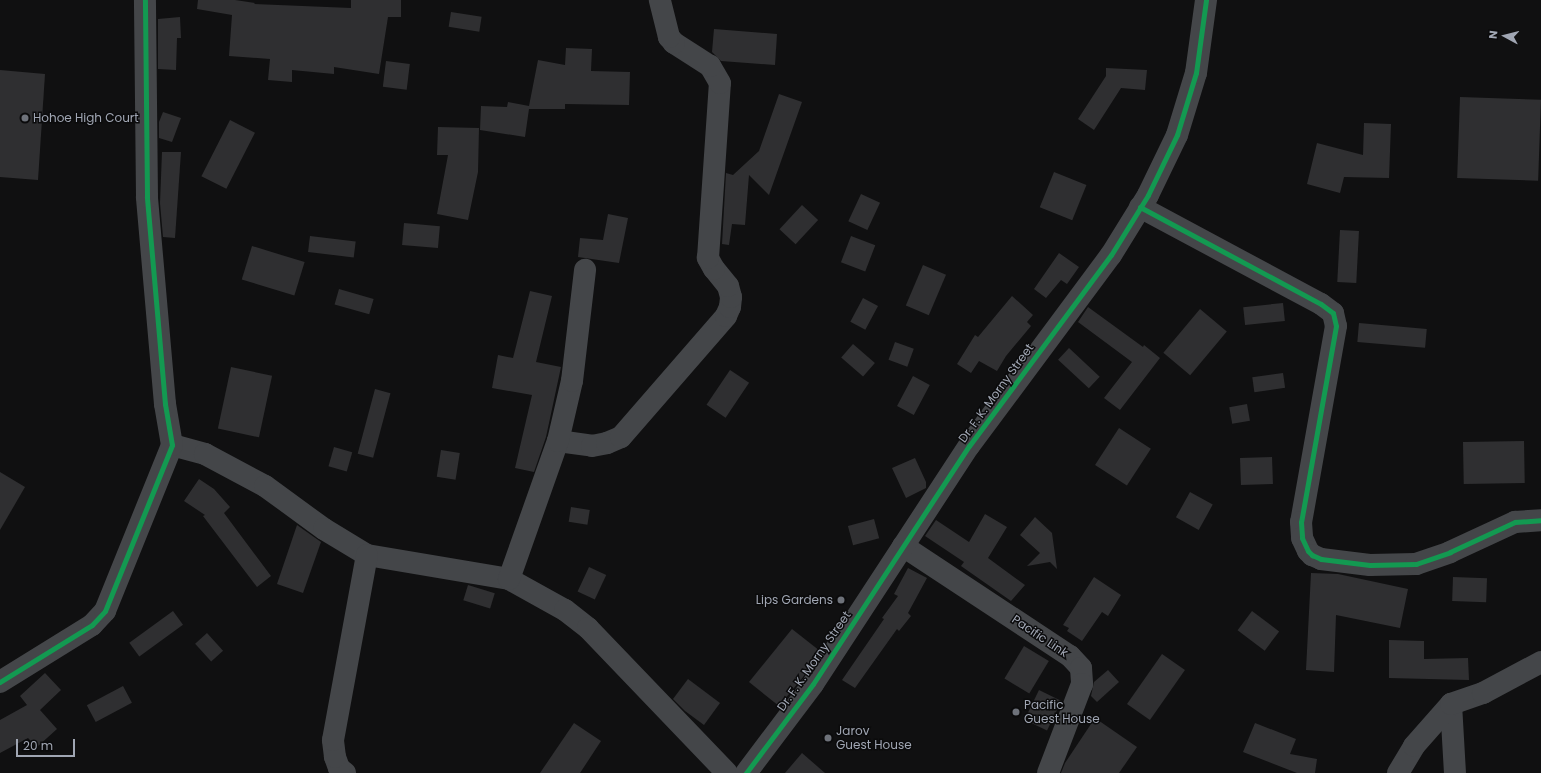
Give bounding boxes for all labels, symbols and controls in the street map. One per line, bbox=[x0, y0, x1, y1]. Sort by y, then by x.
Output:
north arrow bbox=[1485, 16, 1525, 56]
text: N bbox=[1485, 29, 1502, 40]
place label: Hohoe High Court bbox=[33, 111, 139, 125]
marker: Hohoe High Court bbox=[20, 113, 30, 123]
street label: Dr. F. K. Morny Street bbox=[955, 341, 1037, 445]
place label: Lips Gardens bbox=[756, 593, 833, 607]
marker: Lips Gardens bbox=[836, 595, 846, 605]
street label: Dr. F. K. Morny Street bbox=[774, 608, 854, 714]
street label: Pacific Link bbox=[1009, 612, 1071, 660]
place label: Pacific Guest House bbox=[1024, 698, 1100, 726]
marker: Pacific Guest House bbox=[1011, 707, 1021, 717]
place label: Jarov Guest House bbox=[836, 724, 912, 752]
scale bar bbox=[18, 731, 77, 757]
marker: Jarov Guest House bbox=[823, 733, 833, 743]
text: 20 m bbox=[23, 737, 53, 754]

